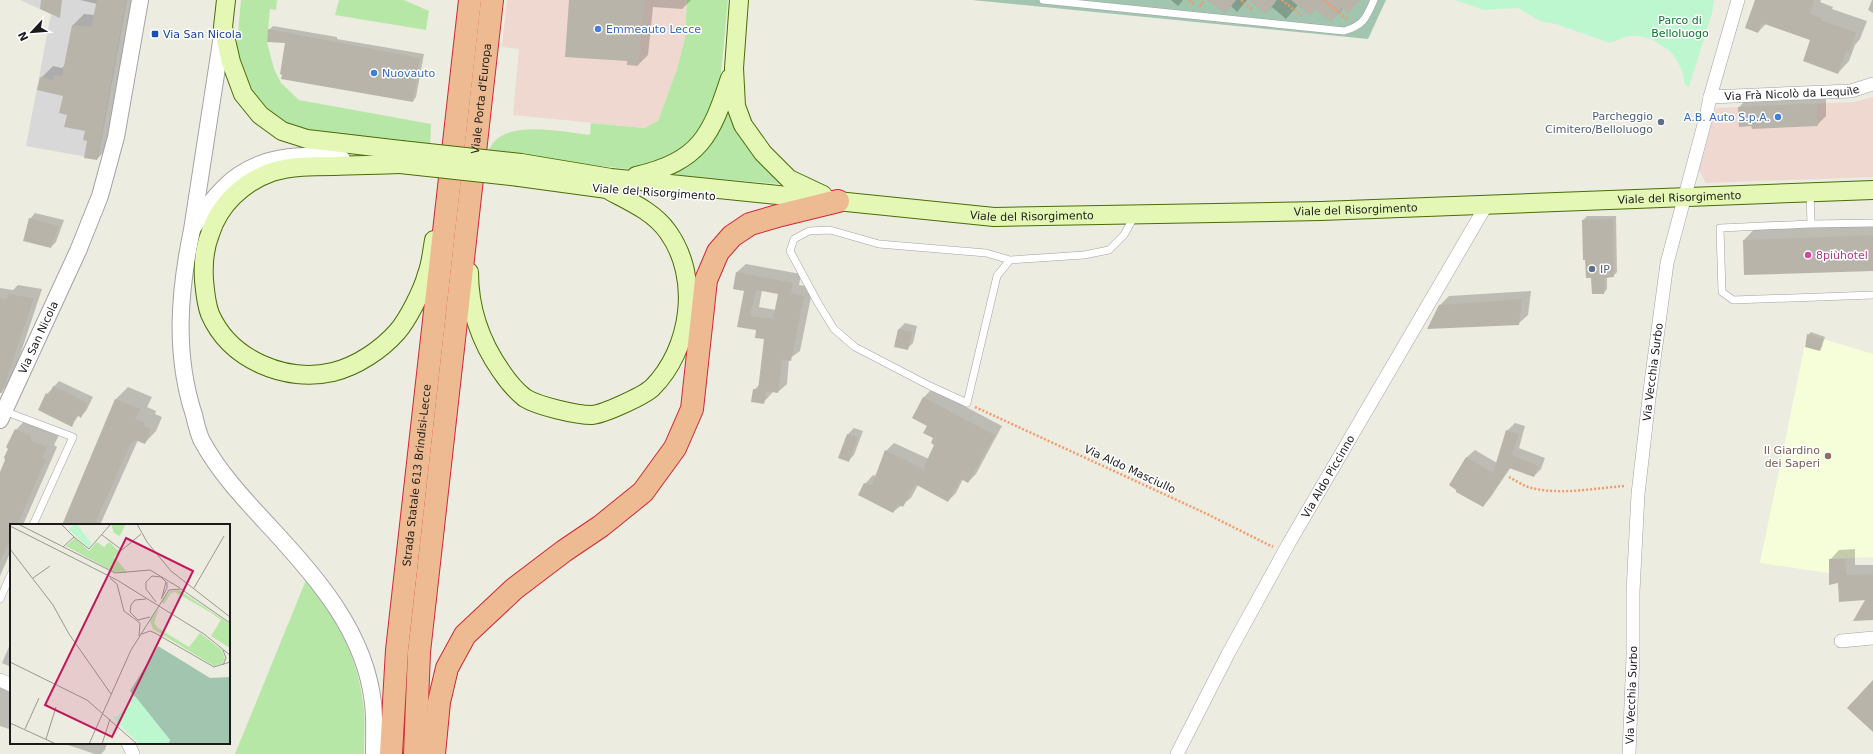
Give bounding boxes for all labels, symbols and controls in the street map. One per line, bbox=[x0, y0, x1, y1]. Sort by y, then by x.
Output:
north arrow bbox=[12, 12, 52, 52]
park label: Parco di Belloluogo bbox=[1651, 14, 1709, 40]
place label: Emmeauto Lecce bbox=[606, 23, 701, 36]
marker: Emmeauto Lecce bbox=[593, 24, 603, 34]
place label: Via San Nicola bbox=[163, 28, 242, 41]
text: N bbox=[16, 29, 31, 43]
marker: Via San Nicola bbox=[150, 29, 160, 39]
street label: Viale Porta d'Europa bbox=[469, 43, 494, 155]
place label: Nuovauto bbox=[382, 67, 435, 80]
marker: Nuovauto bbox=[369, 68, 379, 78]
street label: Via Frà Nicolò da Lequile bbox=[1724, 83, 1861, 103]
place label: Parcheggio Cimitero/Belloluogo bbox=[1545, 110, 1653, 136]
place label: A.B. Auto S.p.A. bbox=[1684, 111, 1770, 124]
marker: A.B. Auto S.p.A. bbox=[1773, 112, 1783, 122]
marker: Parcheggio Cimitero/Belloluogo bbox=[1656, 117, 1666, 127]
street label: Viale del Risorgimento bbox=[592, 182, 716, 203]
street label: Viale del Risorgimento bbox=[1617, 189, 1742, 207]
street label: Viale del Risorgimento bbox=[1294, 201, 1418, 218]
street label: Viale del Risorgimento bbox=[969, 209, 1094, 224]
place label: 8piùhotel bbox=[1816, 249, 1868, 262]
marker: 8piùhotel bbox=[1803, 250, 1813, 260]
place label: IP bbox=[1600, 263, 1610, 276]
marker: IP bbox=[1587, 264, 1597, 274]
street label: Via San Nicola bbox=[16, 299, 61, 376]
street label: Via Vecchia Surbo bbox=[1640, 322, 1666, 422]
street label: Strada Statale 613 Brindisi-Lecce bbox=[400, 383, 434, 567]
street label: Via Aldo Piccinno bbox=[1299, 433, 1358, 520]
street label: Via Aldo Masciullo bbox=[1082, 443, 1178, 496]
place label: Il Giardino dei Saperi bbox=[1764, 444, 1820, 470]
marker: Il Giardino dei Saperi bbox=[1823, 451, 1833, 461]
inset map bbox=[10, 524, 230, 744]
street label: Via Vecchia Surbo bbox=[1623, 645, 1640, 745]

